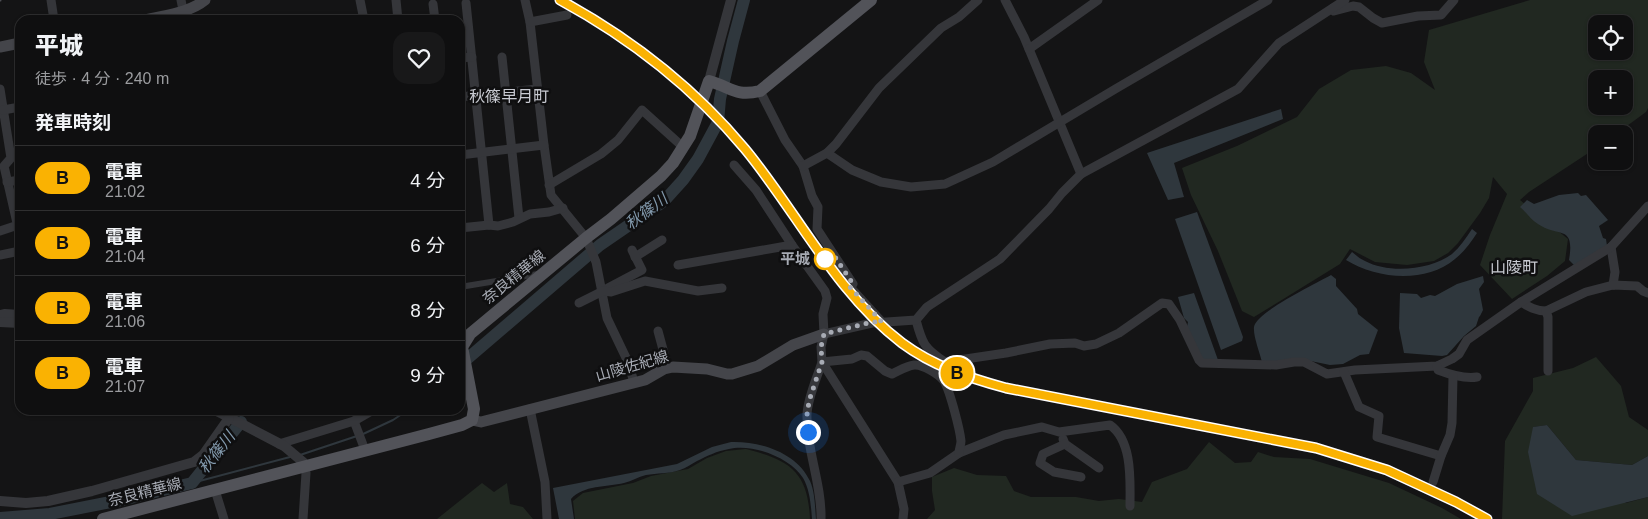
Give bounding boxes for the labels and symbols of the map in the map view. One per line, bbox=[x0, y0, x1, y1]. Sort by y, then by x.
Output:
district label: 秋篠早月町 bbox=[469, 88, 549, 105]
water label: 秋篠川 bbox=[622, 189, 672, 233]
street label: 奈良精華線 bbox=[479, 246, 548, 307]
marker: 平城 bbox=[814, 248, 836, 270]
place label: 平城 bbox=[780, 250, 810, 267]
district label: 山陵町 bbox=[1490, 259, 1538, 276]
street label: 山陵佐紀線 bbox=[593, 347, 670, 384]
line badge: B bbox=[941, 357, 973, 389]
your location bbox=[796, 420, 821, 445]
water label: 秋篠川 bbox=[195, 427, 239, 476]
street label: 奈良精華線 bbox=[106, 474, 183, 509]

